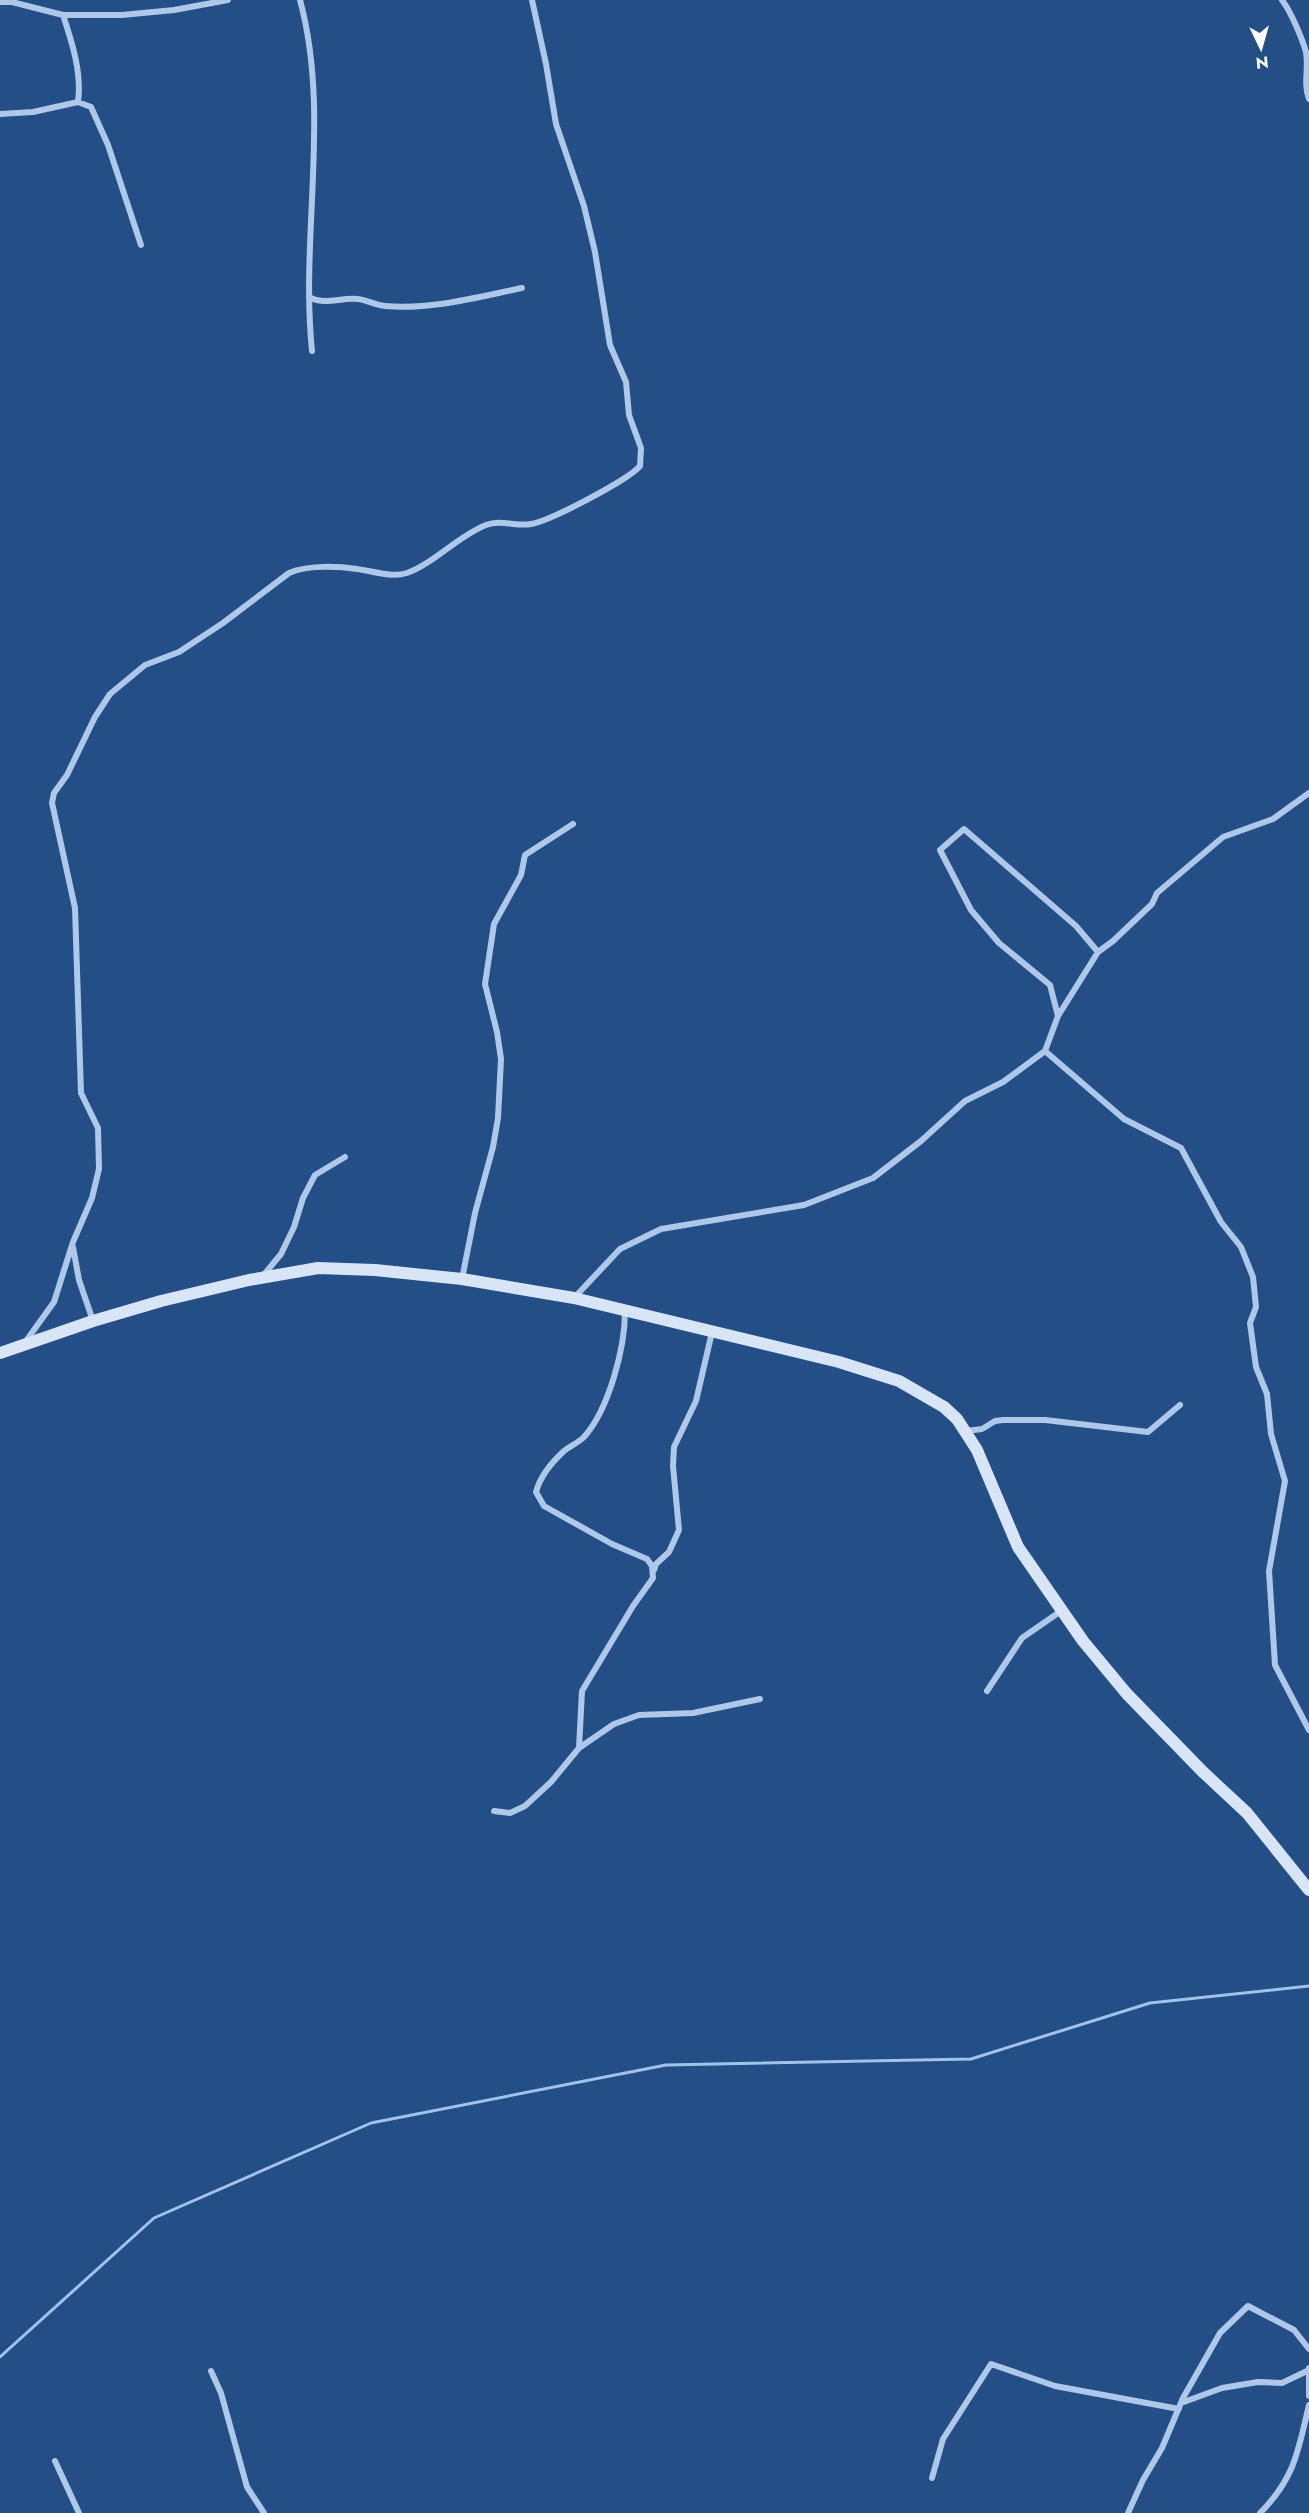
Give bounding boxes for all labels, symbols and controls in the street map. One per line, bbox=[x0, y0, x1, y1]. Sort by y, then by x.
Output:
north arrow bbox=[1231, 18, 1291, 78]
text: N bbox=[1255, 50, 1270, 74]

